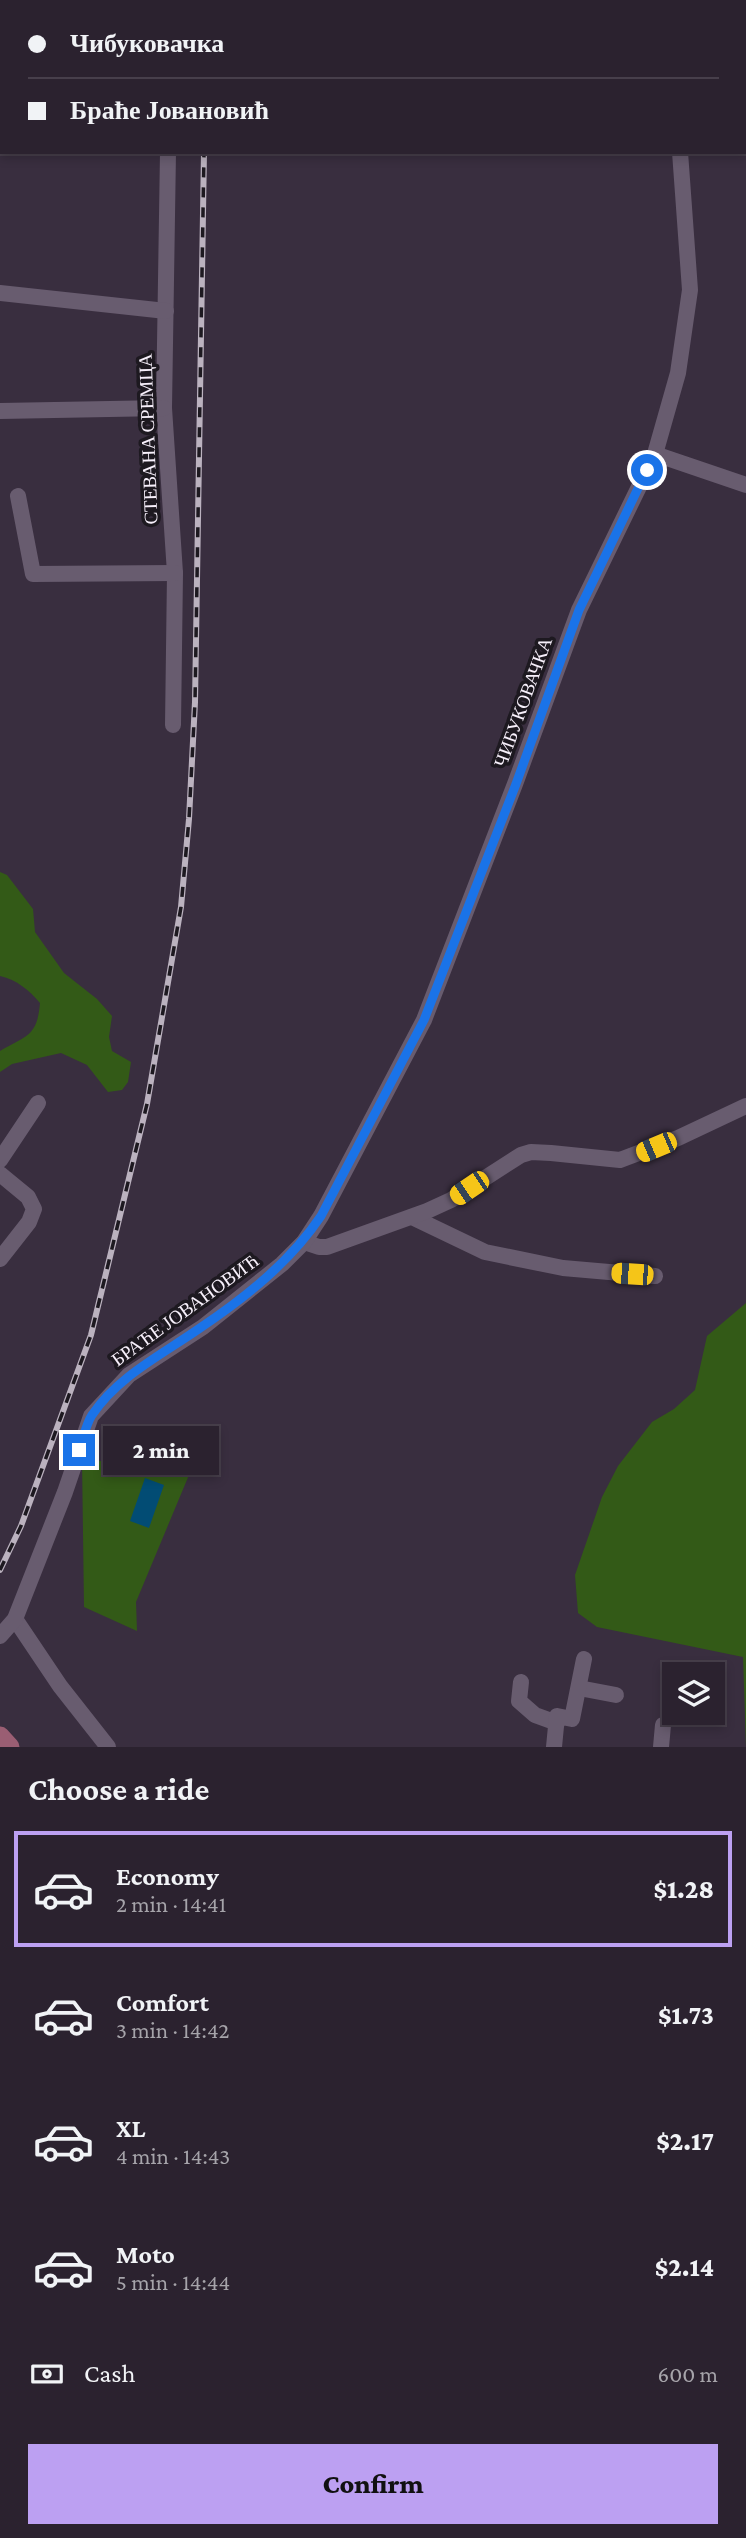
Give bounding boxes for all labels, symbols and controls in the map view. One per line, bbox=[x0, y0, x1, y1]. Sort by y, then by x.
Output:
text: Чибуковачка bbox=[70, 29, 224, 58]
text: Браће Јовановић bbox=[70, 96, 269, 125]
street label: СТЕВАНА СРЕМЦА bbox=[135, 353, 161, 525]
route start bbox=[631, 454, 663, 486]
street label: ЧИБУКОВАЧКА bbox=[490, 634, 556, 770]
car bbox=[633, 1129, 680, 1165]
car bbox=[446, 1168, 493, 1208]
street label: БРАЋЕ ЈОВАНОВИЋ bbox=[108, 1250, 262, 1370]
car bbox=[611, 1262, 654, 1286]
callout: 2 min bbox=[104, 1426, 219, 1474]
route end bbox=[63, 1434, 95, 1466]
text: 2 min bbox=[133, 1437, 189, 1463]
map controls bbox=[662, 1662, 725, 1725]
button: layers bbox=[662, 1662, 725, 1725]
text: Choose a ride bbox=[28, 1771, 209, 1807]
icon: car bbox=[32, 1858, 95, 1921]
text: Economy bbox=[116, 1862, 219, 1891]
text: $1.28 bbox=[654, 1875, 714, 1904]
text: 2 min · 14:41 bbox=[116, 1891, 226, 1917]
icon: car bbox=[32, 1984, 95, 2047]
text: Comfort bbox=[116, 1988, 209, 2017]
text: $1.73 bbox=[658, 2001, 714, 2030]
text: 3 min · 14:42 bbox=[116, 2017, 229, 2043]
icon: car bbox=[32, 2110, 95, 2173]
text: XL bbox=[116, 2114, 145, 2143]
text: $2.17 bbox=[656, 2127, 714, 2156]
text: 4 min · 14:43 bbox=[116, 2143, 230, 2169]
icon: car bbox=[32, 2236, 95, 2299]
text: Moto bbox=[116, 2240, 175, 2269]
text: $2.14 bbox=[655, 2253, 714, 2282]
text: 5 min · 14:44 bbox=[116, 2269, 230, 2295]
icon: cash bbox=[28, 2355, 66, 2393]
text: Cash bbox=[84, 2359, 135, 2388]
text: 600 m bbox=[658, 2361, 718, 2387]
button: Confirm bbox=[28, 2444, 718, 2524]

